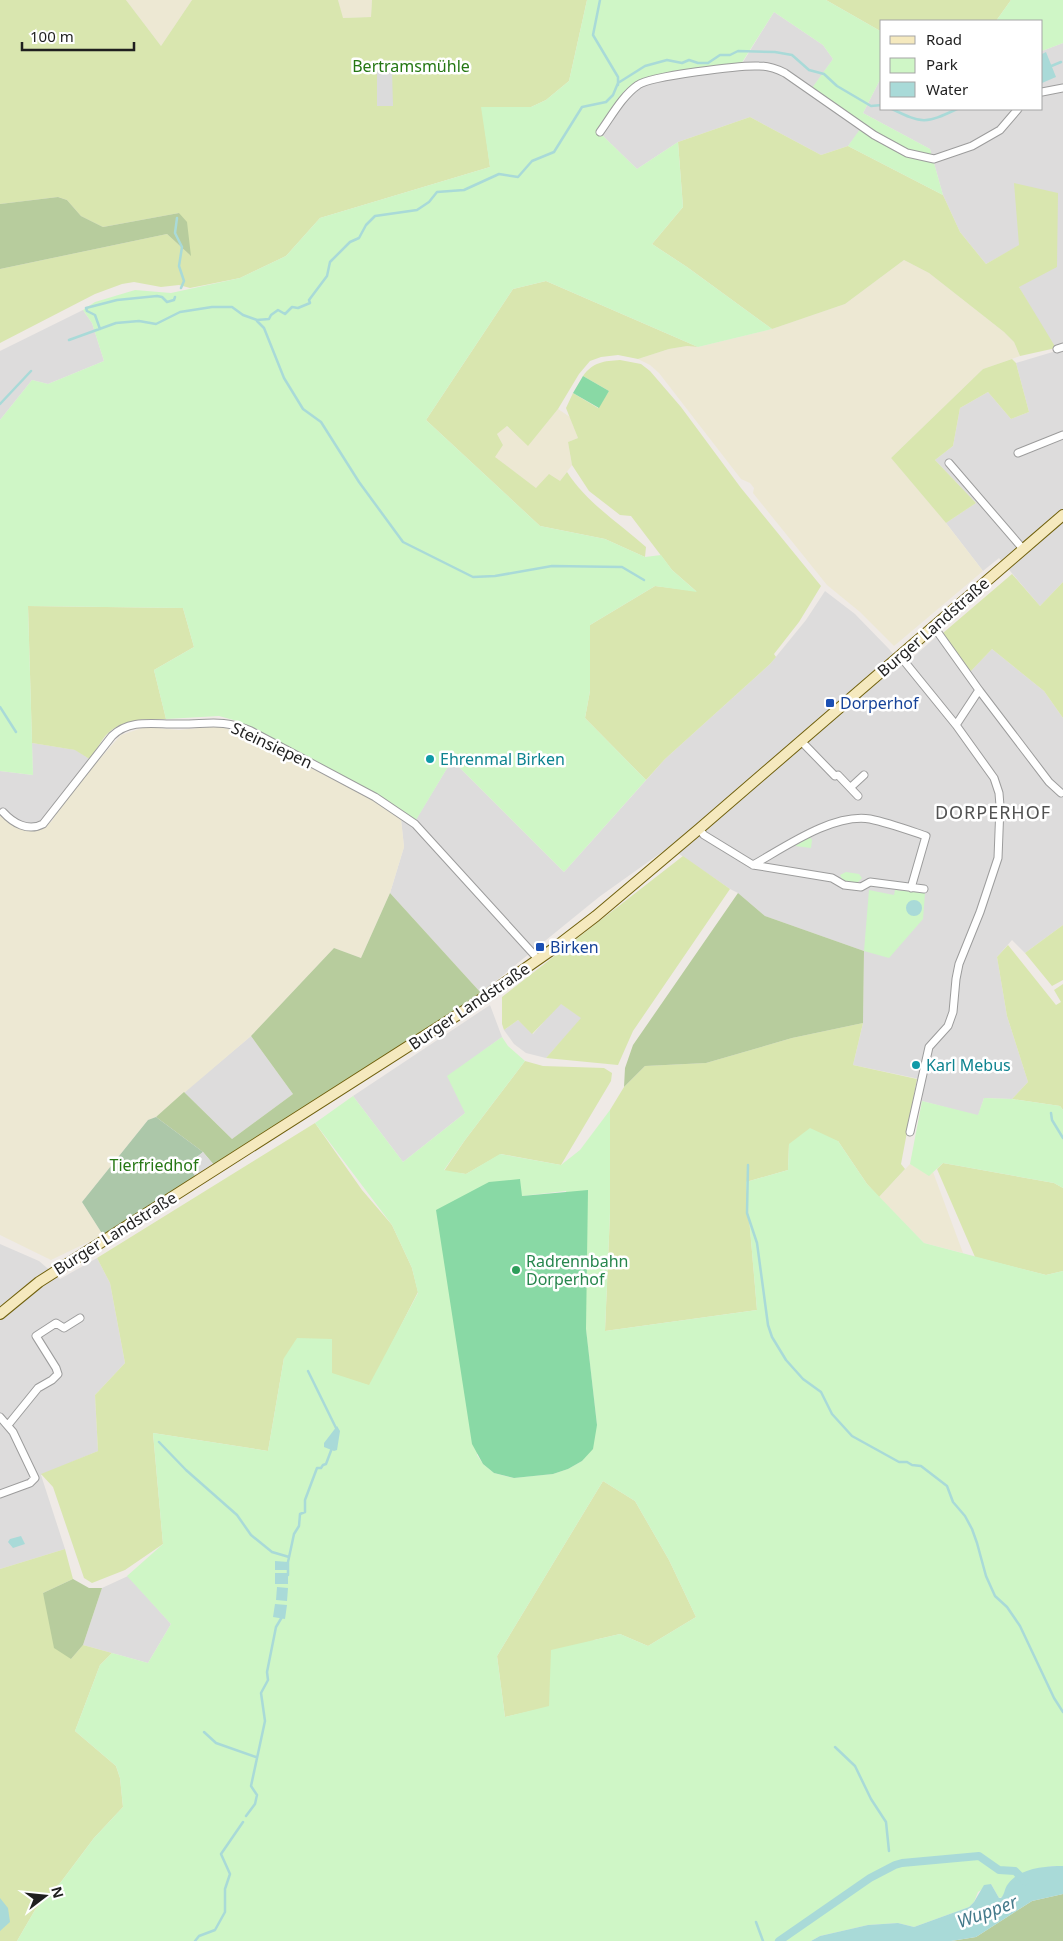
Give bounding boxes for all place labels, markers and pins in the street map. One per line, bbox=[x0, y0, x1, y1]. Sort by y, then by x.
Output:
place label: Dorperhof bbox=[840, 692, 920, 714]
marker: Dorperhof bbox=[824, 697, 836, 709]
place label: Ehrenmal Birken bbox=[440, 748, 565, 770]
marker: Ehrenmal Birken bbox=[424, 753, 436, 765]
place label: Birken bbox=[550, 936, 599, 958]
marker: Birken bbox=[534, 941, 546, 953]
place label: Karl Mebus bbox=[926, 1054, 1011, 1076]
marker: Karl Mebus bbox=[910, 1059, 922, 1071]
place label: Radrennbahn Dorperhof bbox=[526, 1250, 628, 1290]
marker: Radrennbahn Dorperhof bbox=[510, 1264, 522, 1276]

